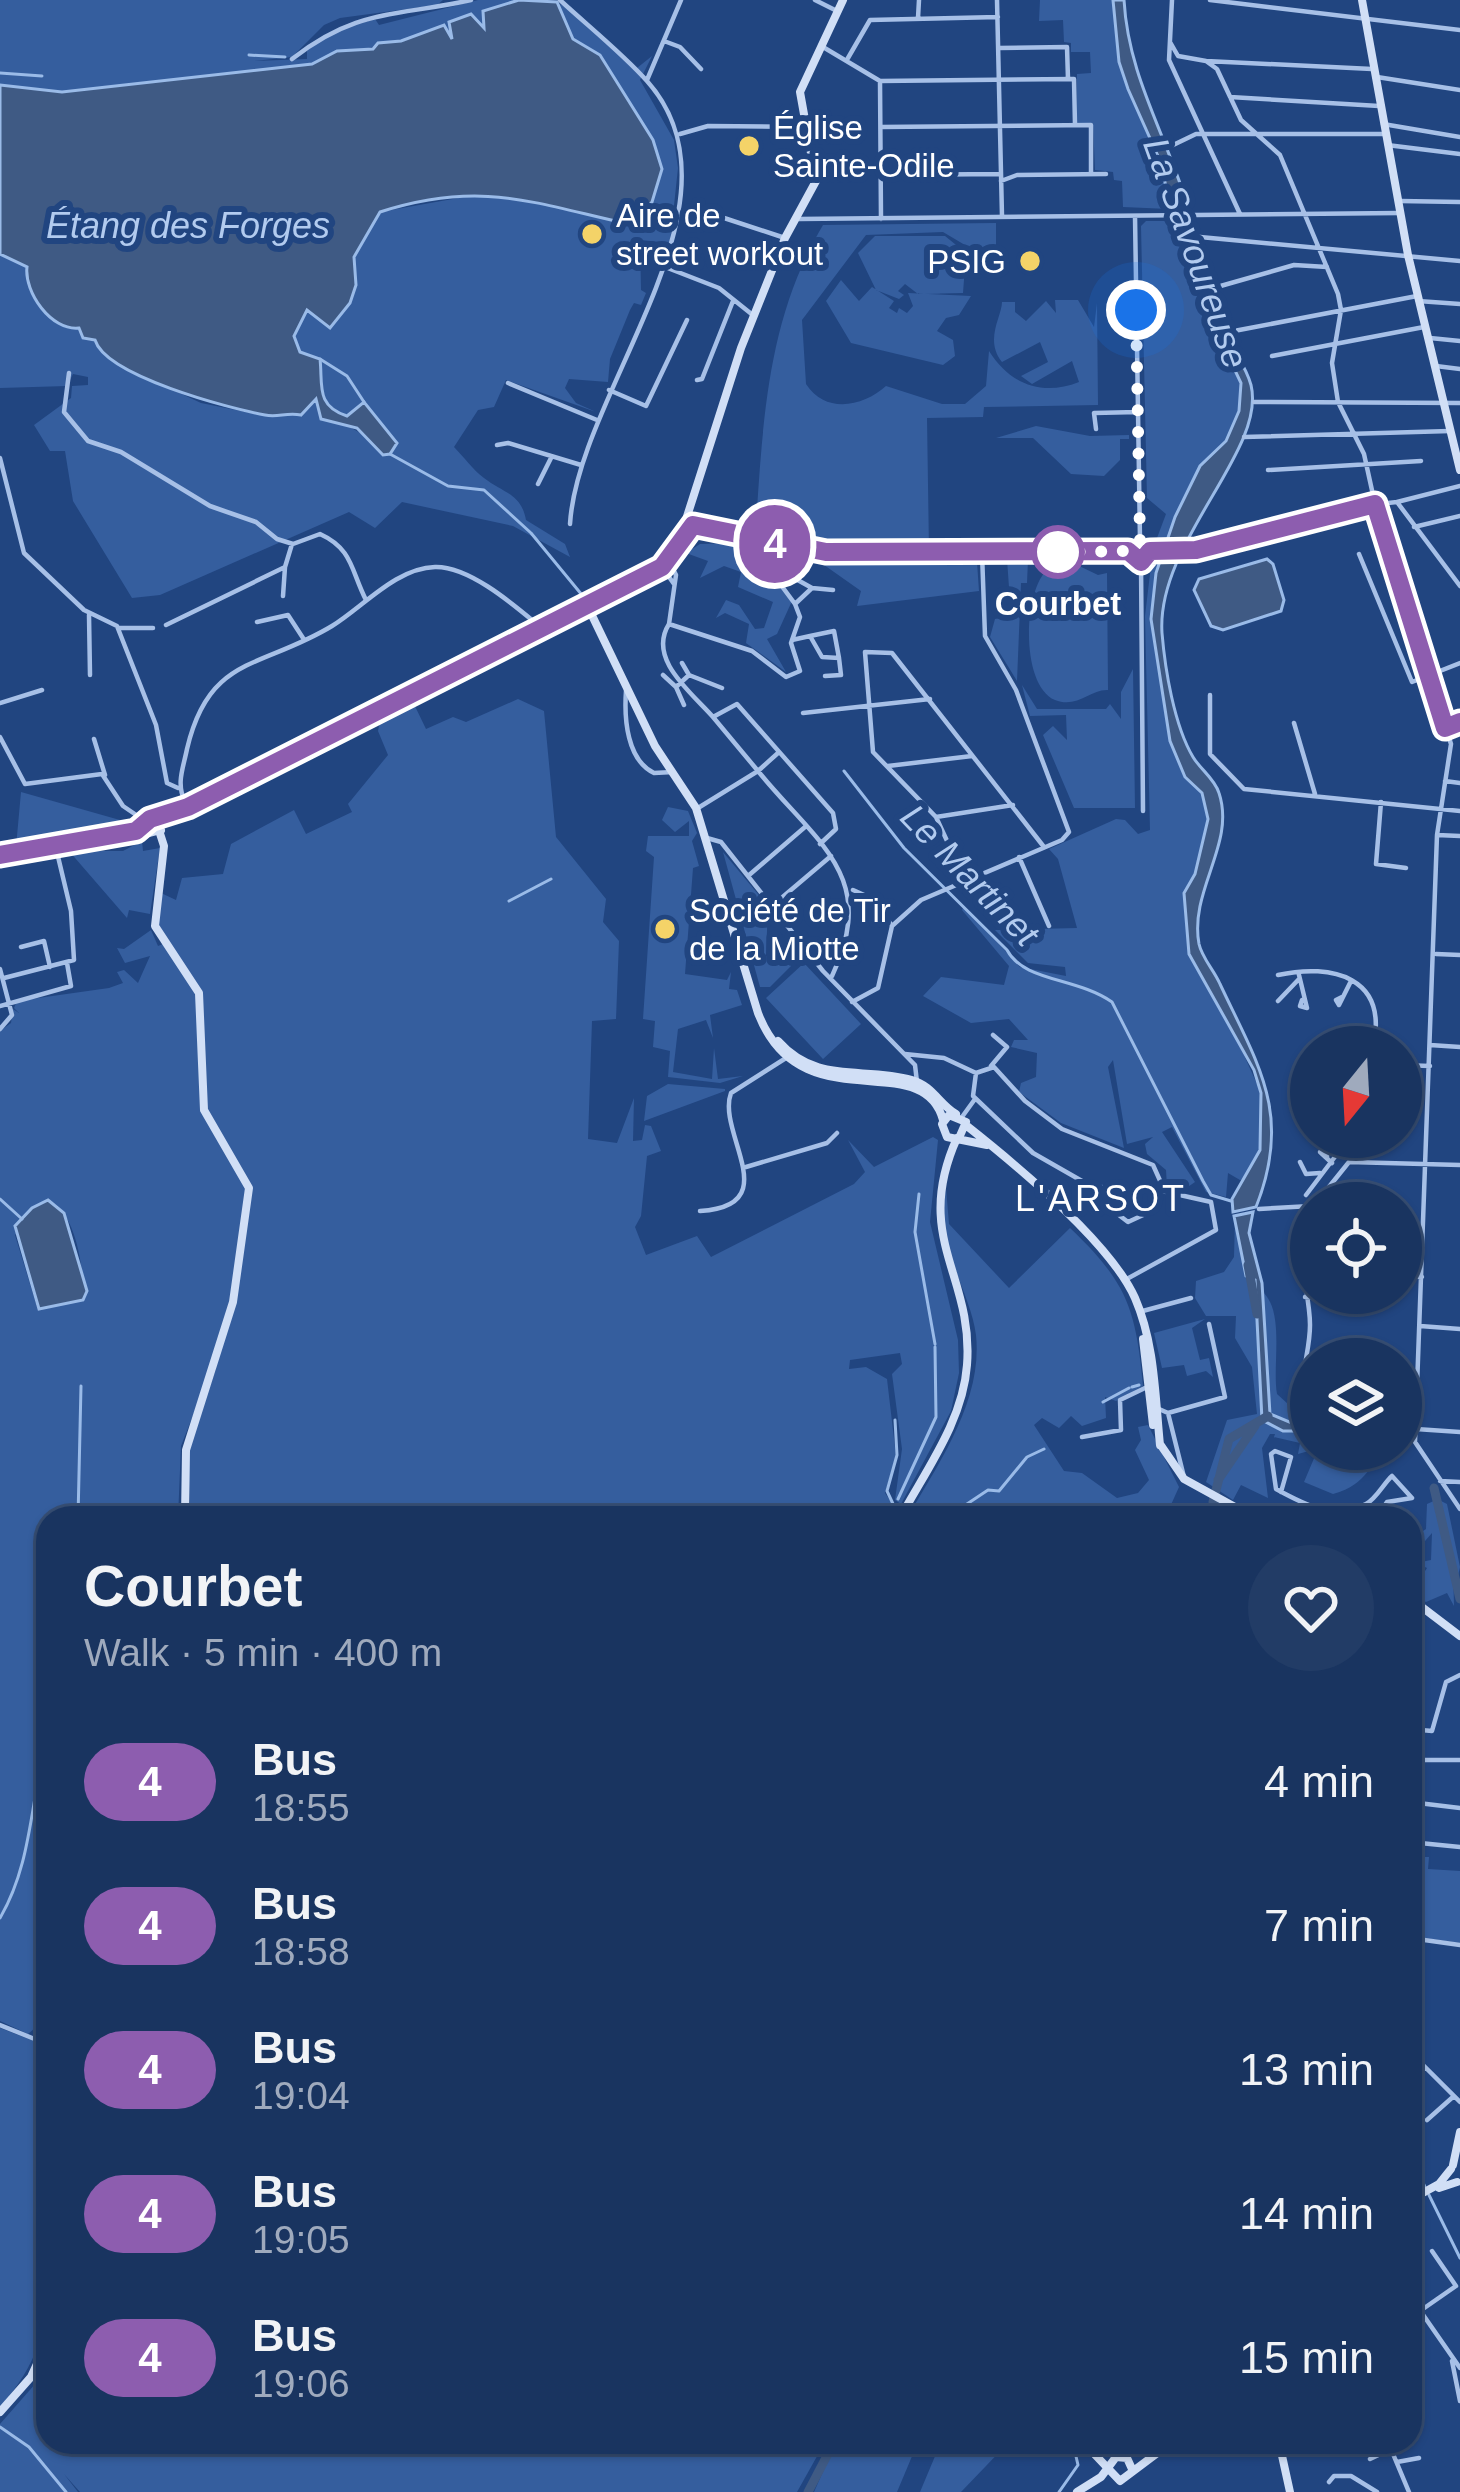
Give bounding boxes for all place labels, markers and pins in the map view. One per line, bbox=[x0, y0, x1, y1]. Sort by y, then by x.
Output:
place label: Église Sainte-Odile bbox=[773, 109, 955, 184]
marker: Église Sainte-Odile bbox=[736, 133, 762, 159]
place label: Aire de street workout bbox=[616, 197, 823, 272]
marker: Aire de street workout bbox=[579, 221, 605, 247]
place label: PSIG bbox=[927, 243, 1006, 280]
marker: PSIG bbox=[1017, 248, 1043, 274]
marker: Courbet bbox=[1033, 527, 1083, 577]
place label: Courbet bbox=[995, 585, 1121, 622]
place label: Société de Tir de la Miotte bbox=[689, 892, 891, 967]
marker: Société de Tir de la Miotte bbox=[652, 916, 678, 942]

